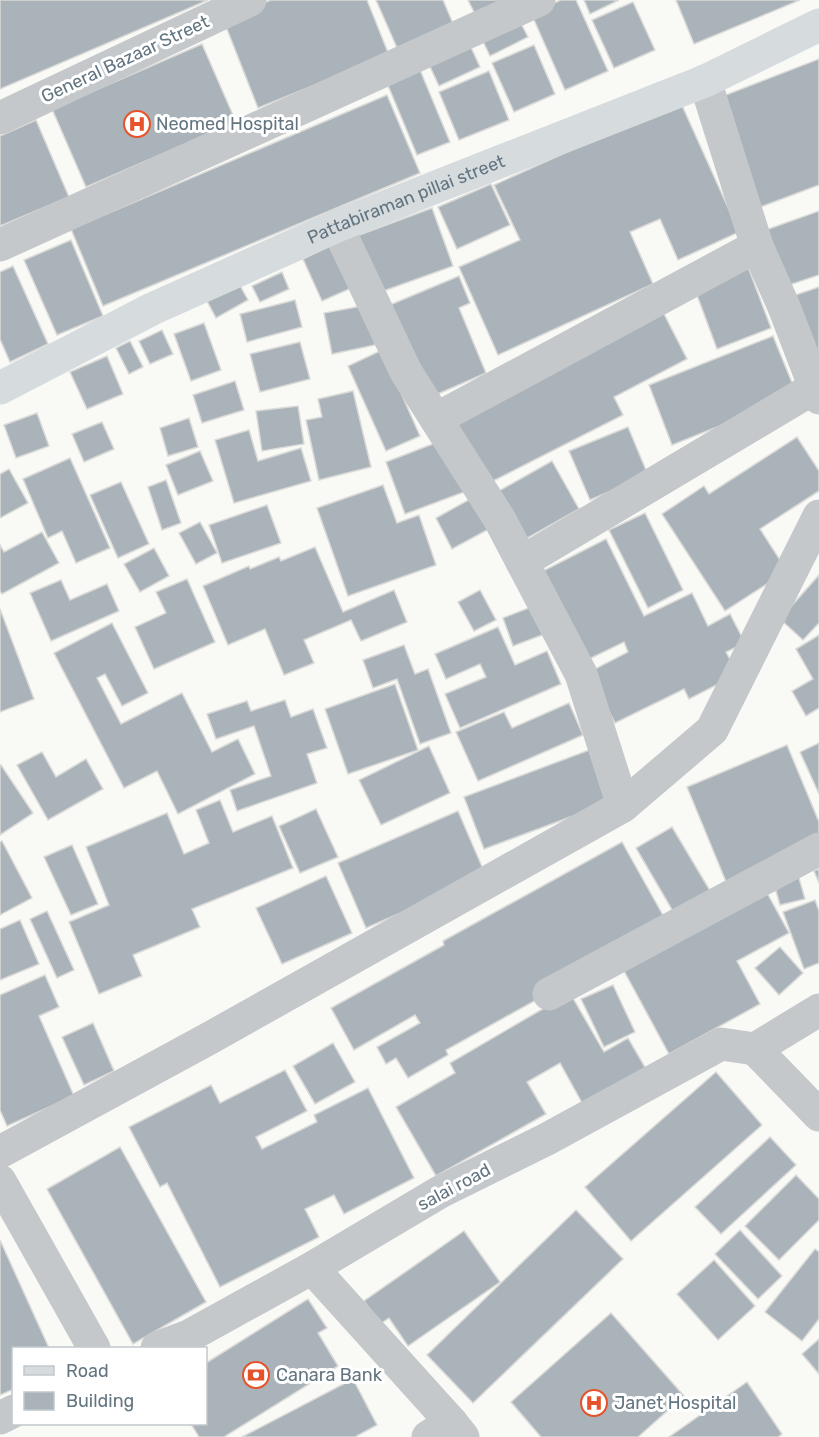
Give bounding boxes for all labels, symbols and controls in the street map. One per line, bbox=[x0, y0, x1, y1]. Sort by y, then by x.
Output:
street label: General Bazaar Street bbox=[38, 10, 212, 108]
hospital icon: Neomed Hospital bbox=[122, 109, 152, 139]
place label: Neomed Hospital bbox=[156, 113, 299, 135]
street label: Pattabiraman pillai street bbox=[304, 150, 508, 249]
street label: salai road bbox=[414, 1159, 494, 1215]
legend bbox=[12, 1347, 207, 1425]
text: Road bbox=[66, 1360, 109, 1382]
bank icon: Canara Bank bbox=[241, 1360, 271, 1390]
place label: Canara Bank bbox=[276, 1364, 383, 1386]
hospital icon: Janet Hospital bbox=[579, 1388, 609, 1418]
text: Building bbox=[66, 1390, 134, 1412]
place label: Janet Hospital bbox=[614, 1392, 736, 1414]

